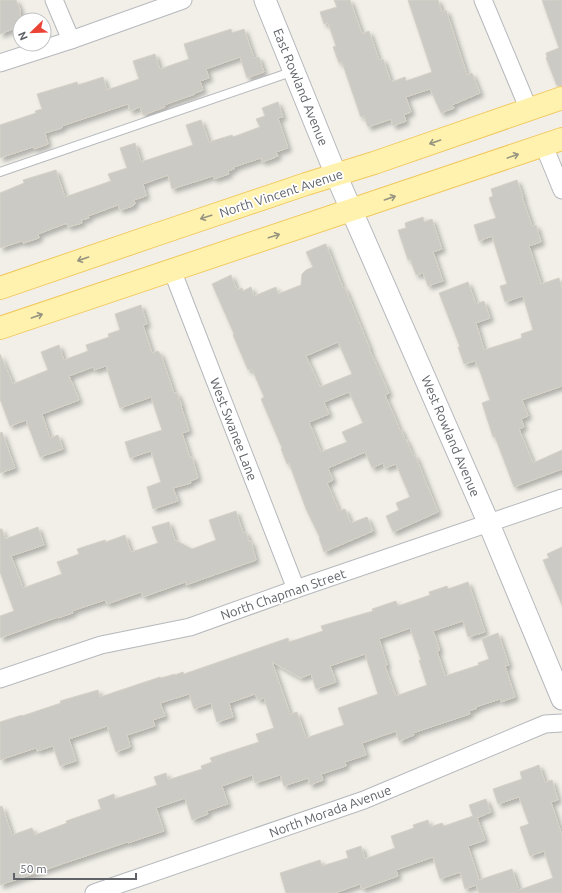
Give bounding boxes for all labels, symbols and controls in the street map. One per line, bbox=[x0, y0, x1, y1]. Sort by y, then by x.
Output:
north arrow bbox=[12, 12, 52, 52]
street label: East Rowland Avenue bbox=[271, 26, 331, 148]
text: N bbox=[16, 30, 30, 42]
one-way arrow bbox=[429, 139, 442, 146]
one-way arrow bbox=[506, 152, 519, 159]
street label: North Vincent Avenue bbox=[217, 166, 345, 220]
one-way arrow bbox=[384, 193, 396, 201]
one-way arrow bbox=[201, 214, 213, 222]
one-way arrow bbox=[268, 232, 281, 239]
one-way arrow bbox=[78, 256, 90, 264]
one-way arrow bbox=[30, 312, 43, 319]
street label: West Rowland Avenue bbox=[419, 373, 483, 499]
street label: West Swanee Lane bbox=[208, 376, 260, 482]
street label: North Chapman Street bbox=[219, 566, 347, 622]
street label: North Morada Avenue bbox=[267, 782, 393, 840]
scale bar bbox=[14, 855, 136, 881]
text: 50 m bbox=[20, 862, 47, 875]

